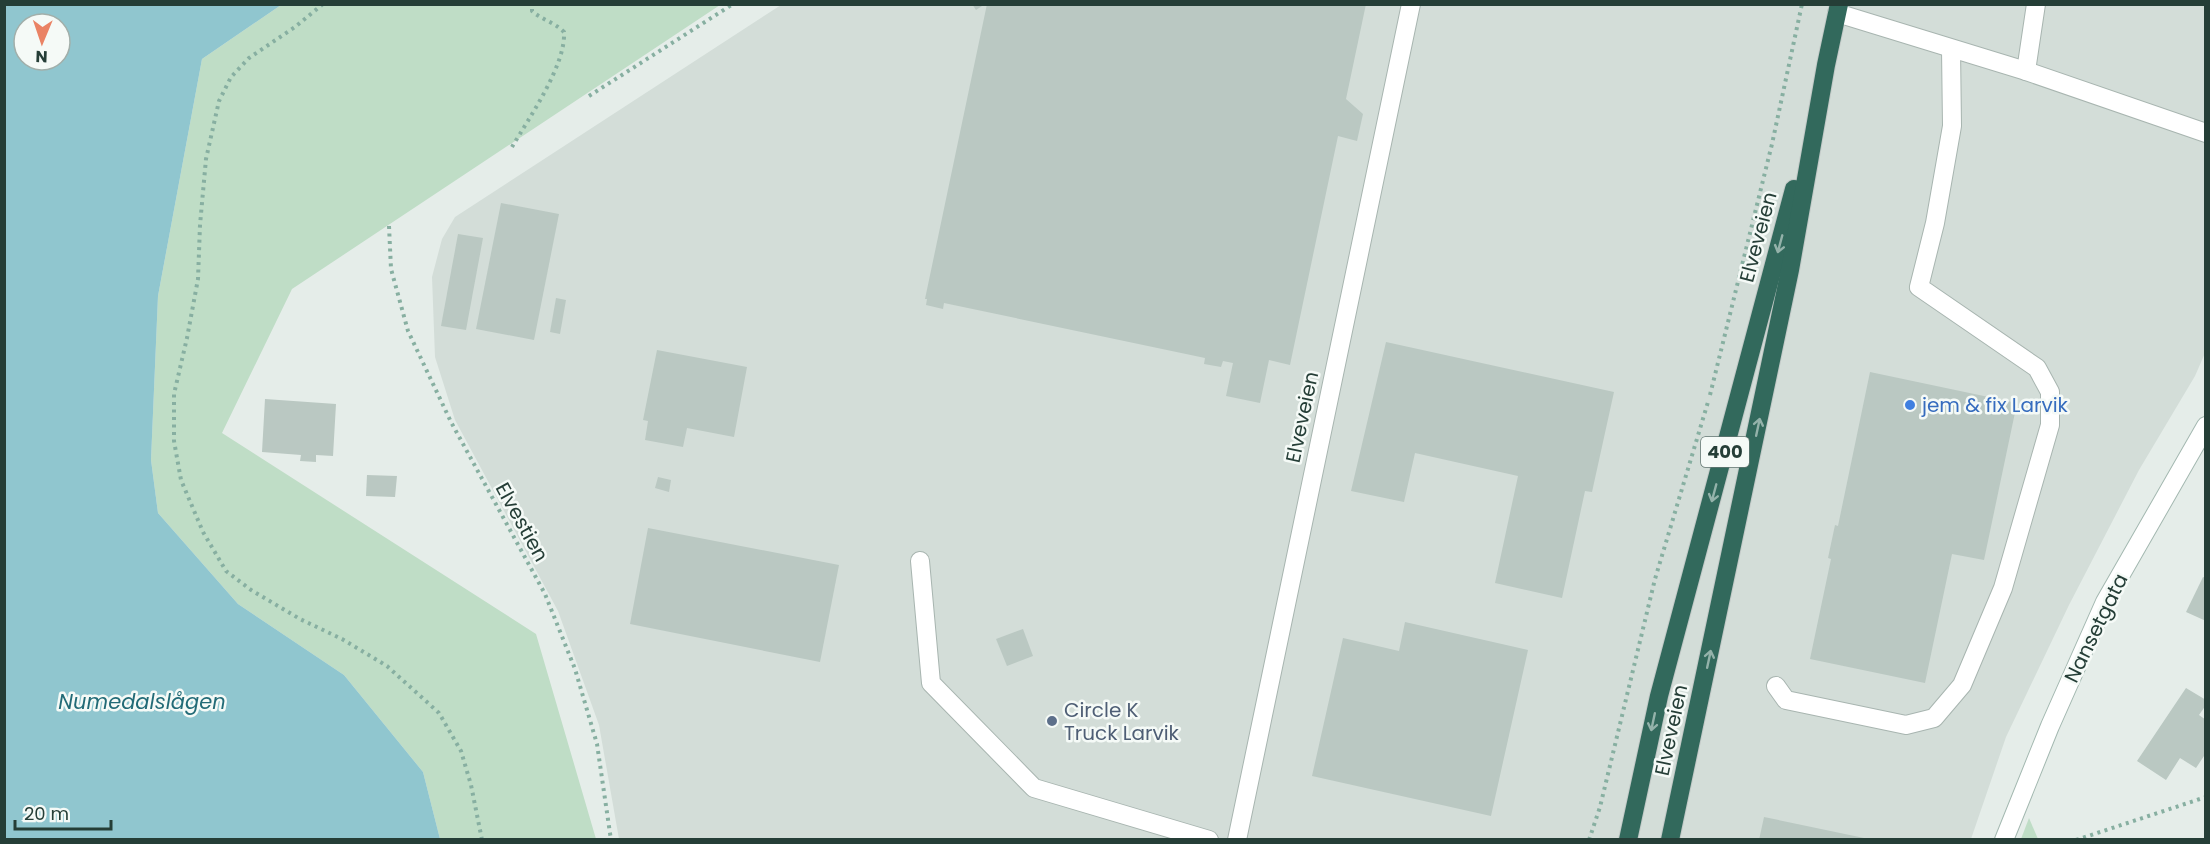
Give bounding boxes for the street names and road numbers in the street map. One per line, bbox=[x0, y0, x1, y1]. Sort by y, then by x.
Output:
street label: Elveveien bbox=[1733, 189, 1783, 285]
street label: Elveveien bbox=[1279, 369, 1325, 465]
road number: 400 bbox=[1701, 437, 1749, 467]
street label: Elvestien bbox=[489, 477, 555, 567]
street label: Nansetgata bbox=[2057, 569, 2135, 687]
street label: Elveveien bbox=[1648, 682, 1694, 778]

